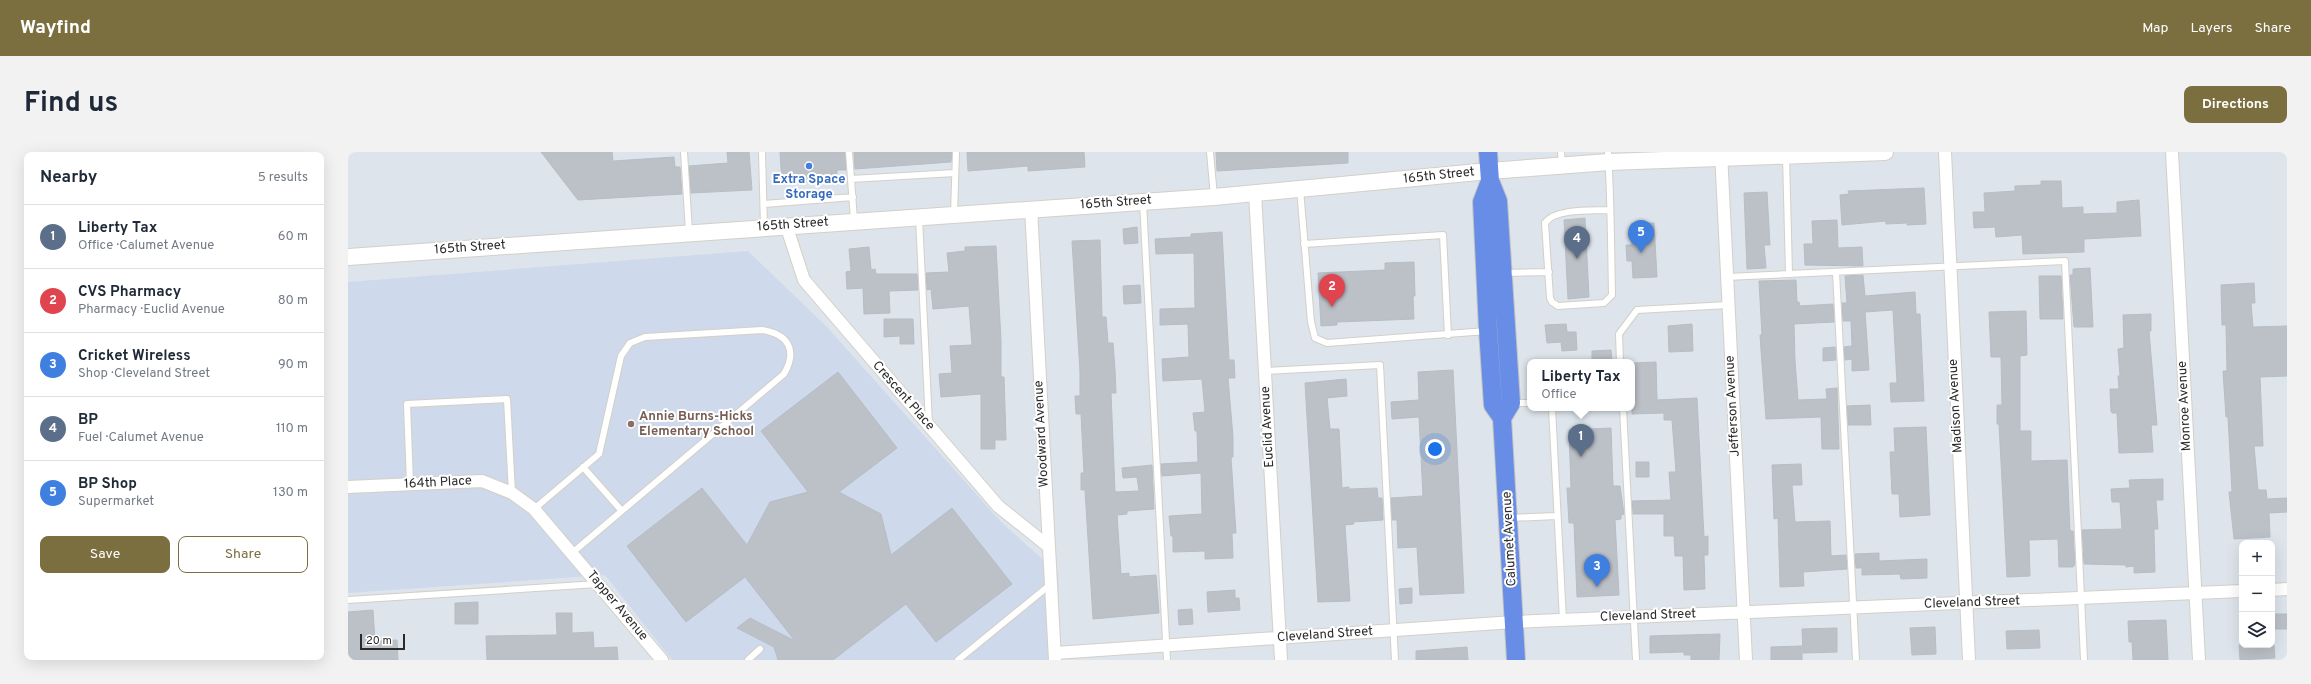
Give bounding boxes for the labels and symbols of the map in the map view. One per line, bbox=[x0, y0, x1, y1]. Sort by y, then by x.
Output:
marker: Extra Space Storage bbox=[804, 161, 814, 171]
street label: 165th Street bbox=[1403, 164, 1475, 188]
place label: Extra Space Storage bbox=[773, 172, 845, 203]
street label: 165th Street bbox=[1080, 193, 1152, 213]
street label: 165th Street bbox=[757, 215, 829, 235]
pin: 5 bbox=[1628, 220, 1654, 253]
pin: 4 bbox=[1564, 226, 1590, 259]
street label: 165th Street bbox=[434, 238, 506, 258]
pin: 2 bbox=[1319, 274, 1345, 307]
street label: Jefferson Avenue bbox=[1722, 355, 1744, 457]
street label: Crescent Place bbox=[868, 358, 938, 434]
street label: Madison Avenue bbox=[1946, 359, 1966, 453]
street label: Monroe Avenue bbox=[2175, 360, 2195, 452]
street label: Woodward Avenue bbox=[1031, 380, 1053, 488]
street label: Euclid Avenue bbox=[1258, 386, 1278, 468]
place label: Annie Burns-Hicks Elementary School bbox=[639, 409, 754, 440]
marker: Annie Burns-Hicks Elementary School bbox=[626, 419, 636, 429]
pin: 1 bbox=[1568, 424, 1594, 457]
your location bbox=[1425, 439, 1445, 459]
street label: 164th Place bbox=[404, 473, 472, 493]
street label: Calumet Avenue bbox=[1500, 491, 1520, 587]
pin: 3 bbox=[1584, 554, 1610, 587]
street label: Tapper Avenue bbox=[583, 568, 651, 644]
street label: Cleveland Street bbox=[1924, 593, 2020, 613]
street label: Cleveland Street bbox=[1600, 606, 1696, 626]
street label: Cleveland Street bbox=[1276, 624, 1374, 646]
scale bar bbox=[360, 632, 405, 651]

